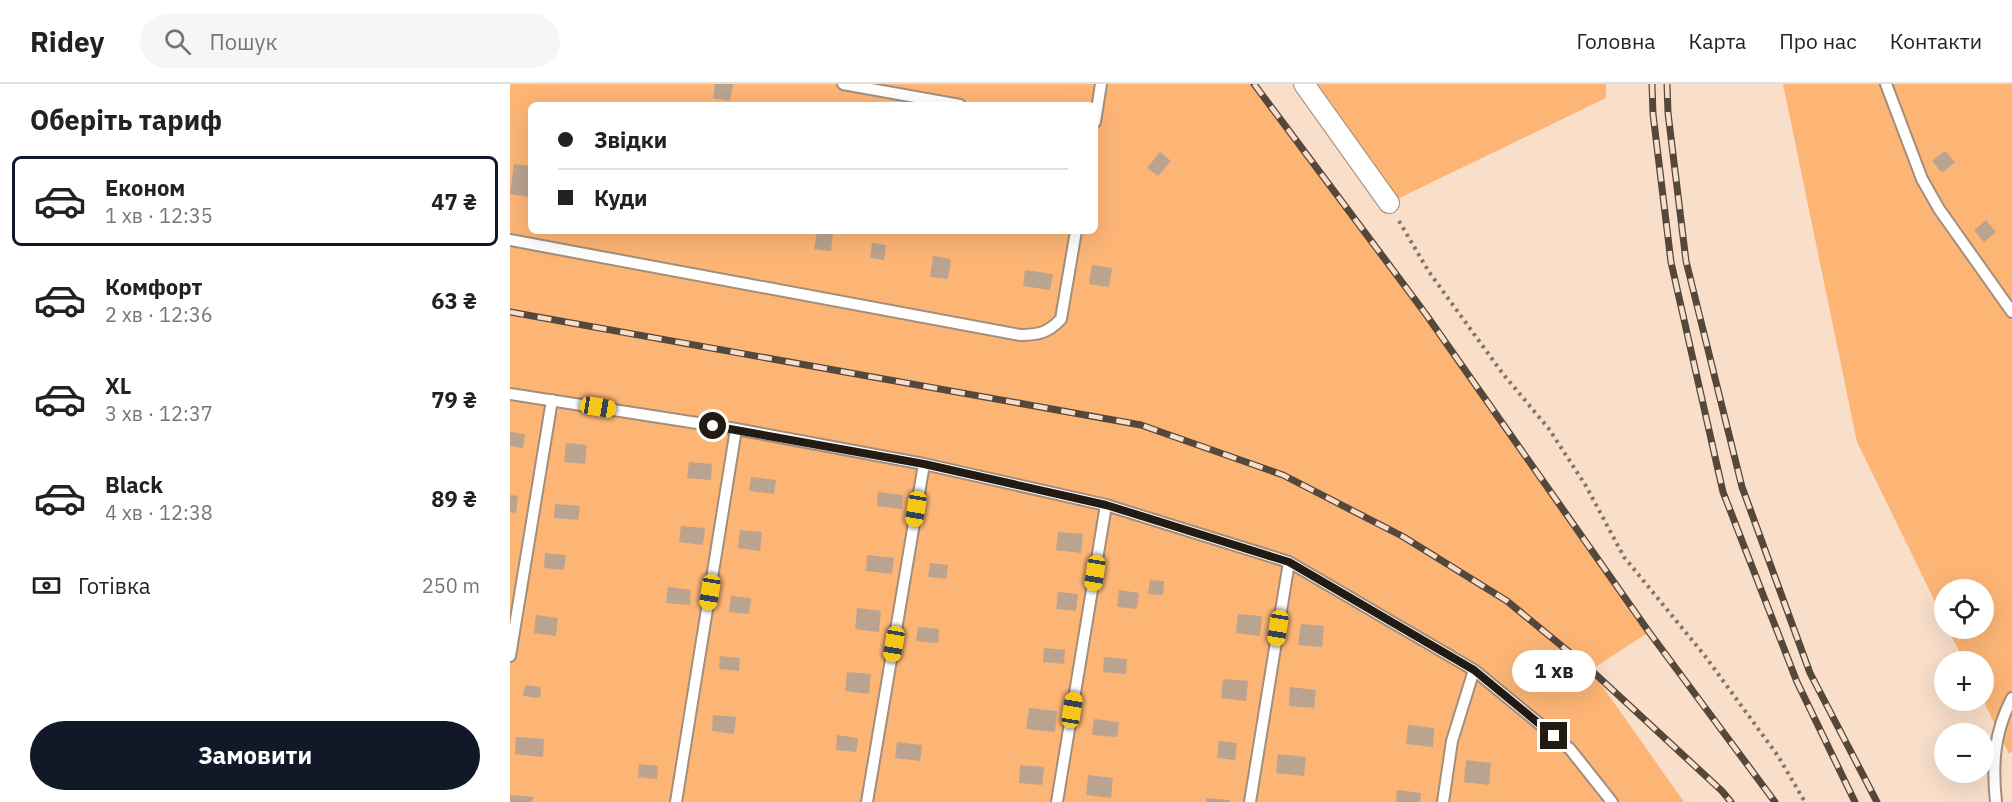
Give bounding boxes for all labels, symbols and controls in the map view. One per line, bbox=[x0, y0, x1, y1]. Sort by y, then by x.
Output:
search box bbox=[140, 14, 560, 68]
text: Ridey bbox=[30, 23, 104, 60]
icon: search bbox=[161, 25, 194, 58]
text: Пошук bbox=[209, 27, 278, 56]
text: Головна bbox=[1577, 27, 1655, 55]
text: Карта bbox=[1688, 27, 1746, 55]
text: Про нас bbox=[1779, 27, 1857, 55]
text: Контакти bbox=[1890, 27, 1982, 55]
text: Оберіть тариф bbox=[30, 102, 222, 137]
text: Звідки bbox=[594, 125, 667, 154]
text: Економ bbox=[105, 173, 185, 202]
icon: car bbox=[33, 174, 87, 228]
text: Куди bbox=[594, 183, 648, 212]
text: 47 ₴ bbox=[431, 187, 477, 216]
text: 1 хв · 12:35 bbox=[105, 202, 213, 229]
text: Комфорт bbox=[105, 272, 202, 301]
icon: car bbox=[33, 273, 87, 327]
text: 63 ₴ bbox=[431, 286, 477, 315]
text: 2 хв · 12:36 bbox=[105, 301, 213, 328]
text: XL bbox=[105, 371, 131, 400]
icon: car bbox=[33, 372, 87, 426]
text: 79 ₴ bbox=[431, 385, 477, 414]
car bbox=[579, 395, 617, 419]
text: 3 хв · 12:37 bbox=[105, 400, 213, 427]
route start bbox=[699, 412, 726, 439]
text: Black bbox=[105, 470, 163, 499]
icon: car bbox=[33, 471, 87, 525]
text: 89 ₴ bbox=[431, 484, 477, 513]
car bbox=[904, 490, 928, 528]
text: 4 хв · 12:38 bbox=[105, 499, 213, 526]
car bbox=[1083, 554, 1107, 592]
icon: cash bbox=[30, 569, 63, 602]
text: Готівка bbox=[78, 571, 151, 600]
text: 250 m bbox=[422, 572, 480, 599]
car bbox=[698, 573, 722, 611]
map controls bbox=[1934, 579, 1994, 783]
button: locate bbox=[1934, 579, 1994, 639]
car bbox=[1266, 609, 1290, 647]
car bbox=[882, 625, 906, 663]
callout: 1 хв bbox=[1512, 649, 1596, 691]
button: + bbox=[1934, 651, 1994, 711]
text: 1 хв bbox=[1534, 657, 1574, 684]
car bbox=[1060, 691, 1084, 729]
button: Замовити bbox=[30, 721, 480, 790]
route end bbox=[1540, 722, 1567, 749]
button: − bbox=[1934, 723, 1994, 783]

